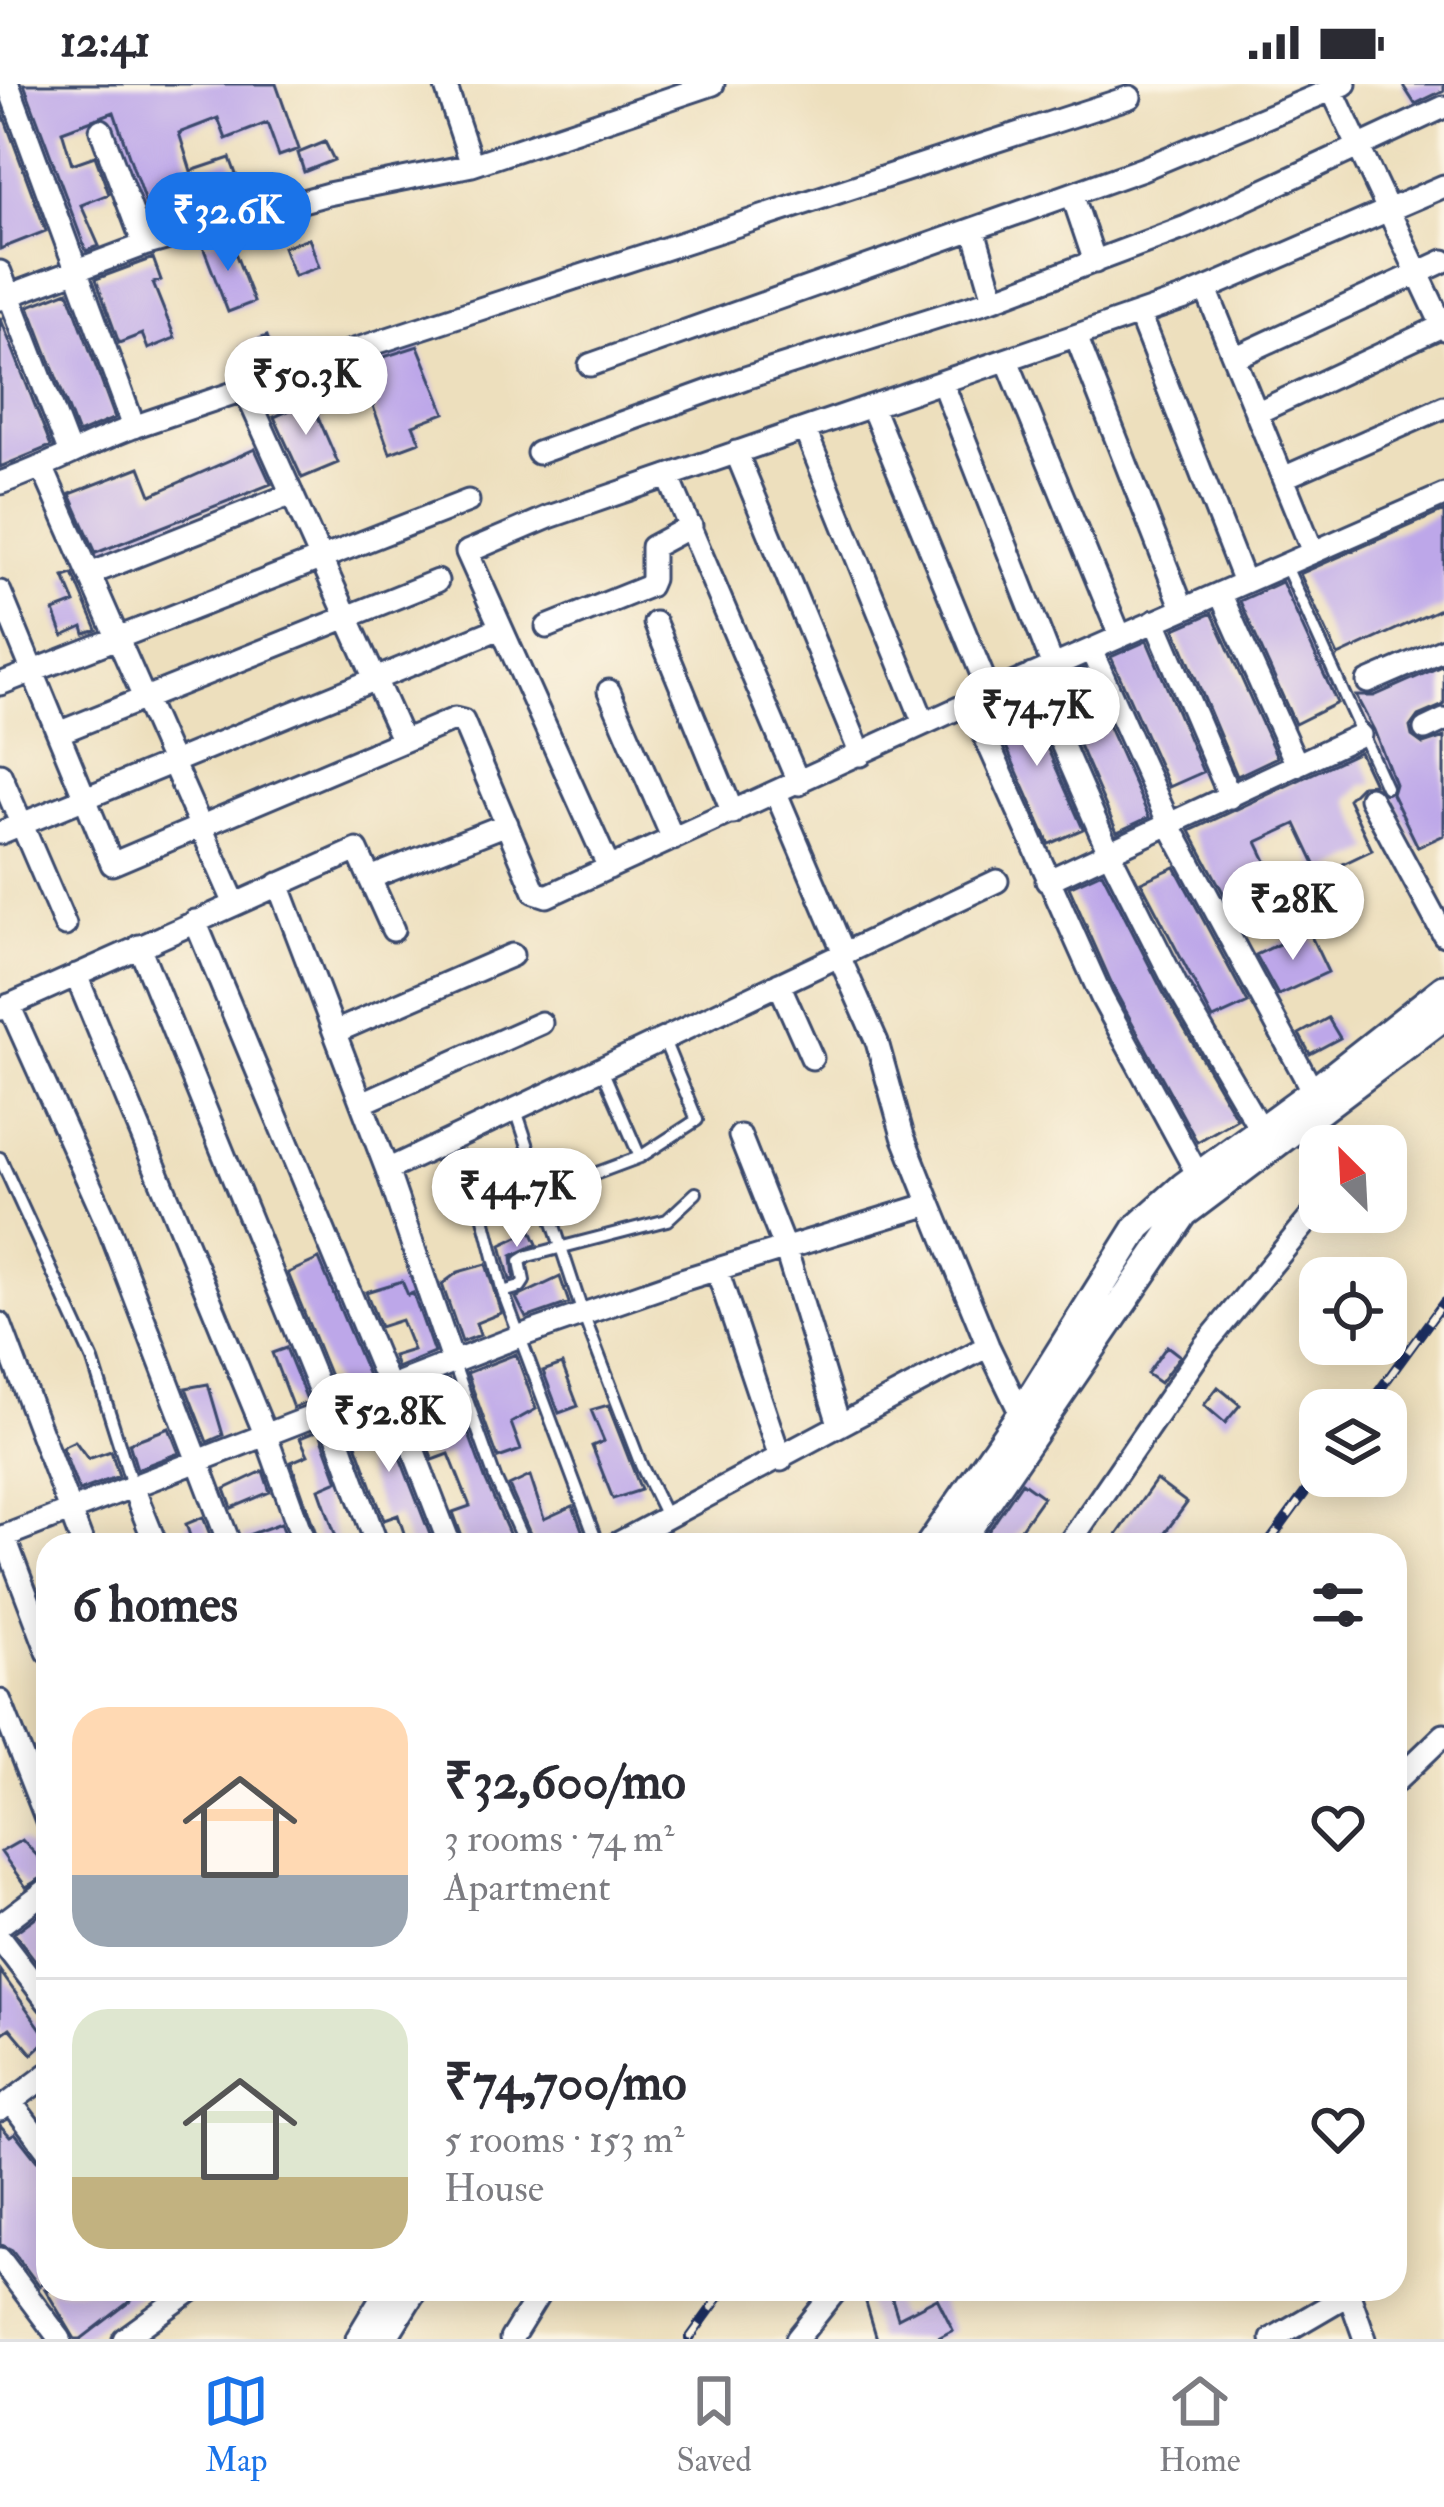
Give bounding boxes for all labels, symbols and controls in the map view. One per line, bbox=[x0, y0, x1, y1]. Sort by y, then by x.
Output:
text: 12:41 bbox=[60, 14, 150, 70]
pin: ₹32.6K bbox=[130, 172, 326, 274]
text: ₹32.6K bbox=[172, 186, 284, 235]
pin: ₹50.3K bbox=[208, 336, 404, 438]
text: ₹50.3K bbox=[252, 350, 360, 399]
pin: ₹74.7K bbox=[939, 667, 1135, 769]
text: ₹74.7K bbox=[981, 681, 1093, 730]
pin: ₹28K bbox=[1222, 861, 1364, 963]
text: ₹28K bbox=[1249, 875, 1337, 924]
north arrow bbox=[1299, 1125, 1407, 1233]
map controls bbox=[1299, 1125, 1407, 1497]
pin: ₹44.7K bbox=[419, 1148, 615, 1250]
text: ₹44.7K bbox=[459, 1162, 575, 1211]
button: locate bbox=[1299, 1257, 1407, 1365]
pin: ₹52.8K bbox=[291, 1373, 487, 1475]
text: ₹52.8K bbox=[333, 1387, 445, 1436]
button: layers bbox=[1299, 1389, 1407, 1497]
icon: filters bbox=[1305, 1572, 1371, 1638]
text: 6 homes bbox=[72, 1573, 238, 1637]
text: ₹32,600/mo bbox=[444, 1750, 686, 1814]
icon: home bbox=[168, 1755, 312, 1899]
icon: heart bbox=[1305, 1794, 1371, 1860]
text: 3 rooms · 74 m² bbox=[444, 1814, 674, 1863]
text: Apartment bbox=[444, 1863, 611, 1912]
text: ₹74,700/mo bbox=[444, 2051, 687, 2115]
icon: home bbox=[168, 2057, 312, 2201]
icon: heart bbox=[1305, 2096, 1371, 2162]
text: 5 rooms · 153 m² bbox=[444, 2115, 684, 2164]
text: House bbox=[444, 2164, 544, 2213]
tab: Map bbox=[203, 2368, 269, 2481]
tab: Saved bbox=[676, 2368, 752, 2481]
tab: Home bbox=[1159, 2368, 1241, 2481]

